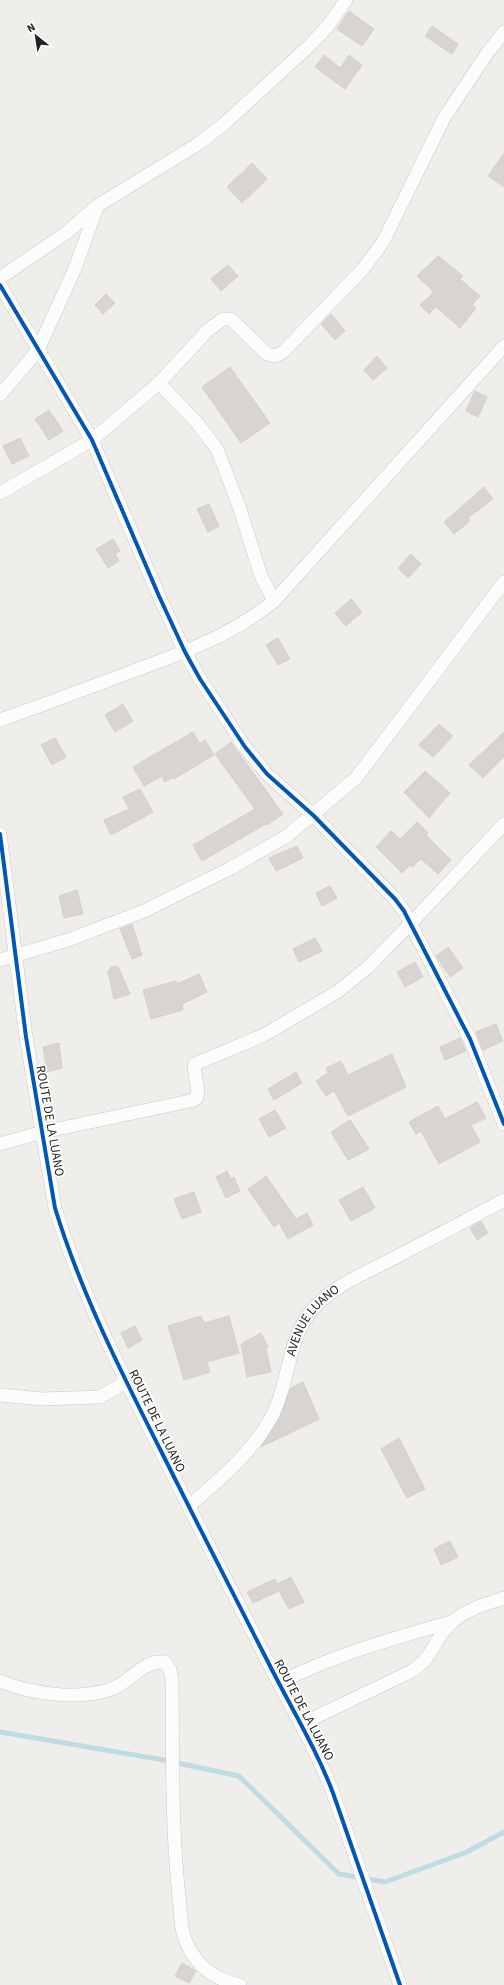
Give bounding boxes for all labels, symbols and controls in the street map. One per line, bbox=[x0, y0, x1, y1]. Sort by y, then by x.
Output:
north arrow bbox=[16, 16, 56, 56]
text: N bbox=[24, 19, 38, 36]
street label: ROUTE DE LA LUANO bbox=[31, 1064, 69, 1178]
street label: AVENUE LUANO bbox=[282, 1280, 343, 1358]
street label: ROUTE DE LA LUANO bbox=[124, 1366, 190, 1476]
street label: ROUTE DE LA LUANO bbox=[270, 1656, 338, 1764]

